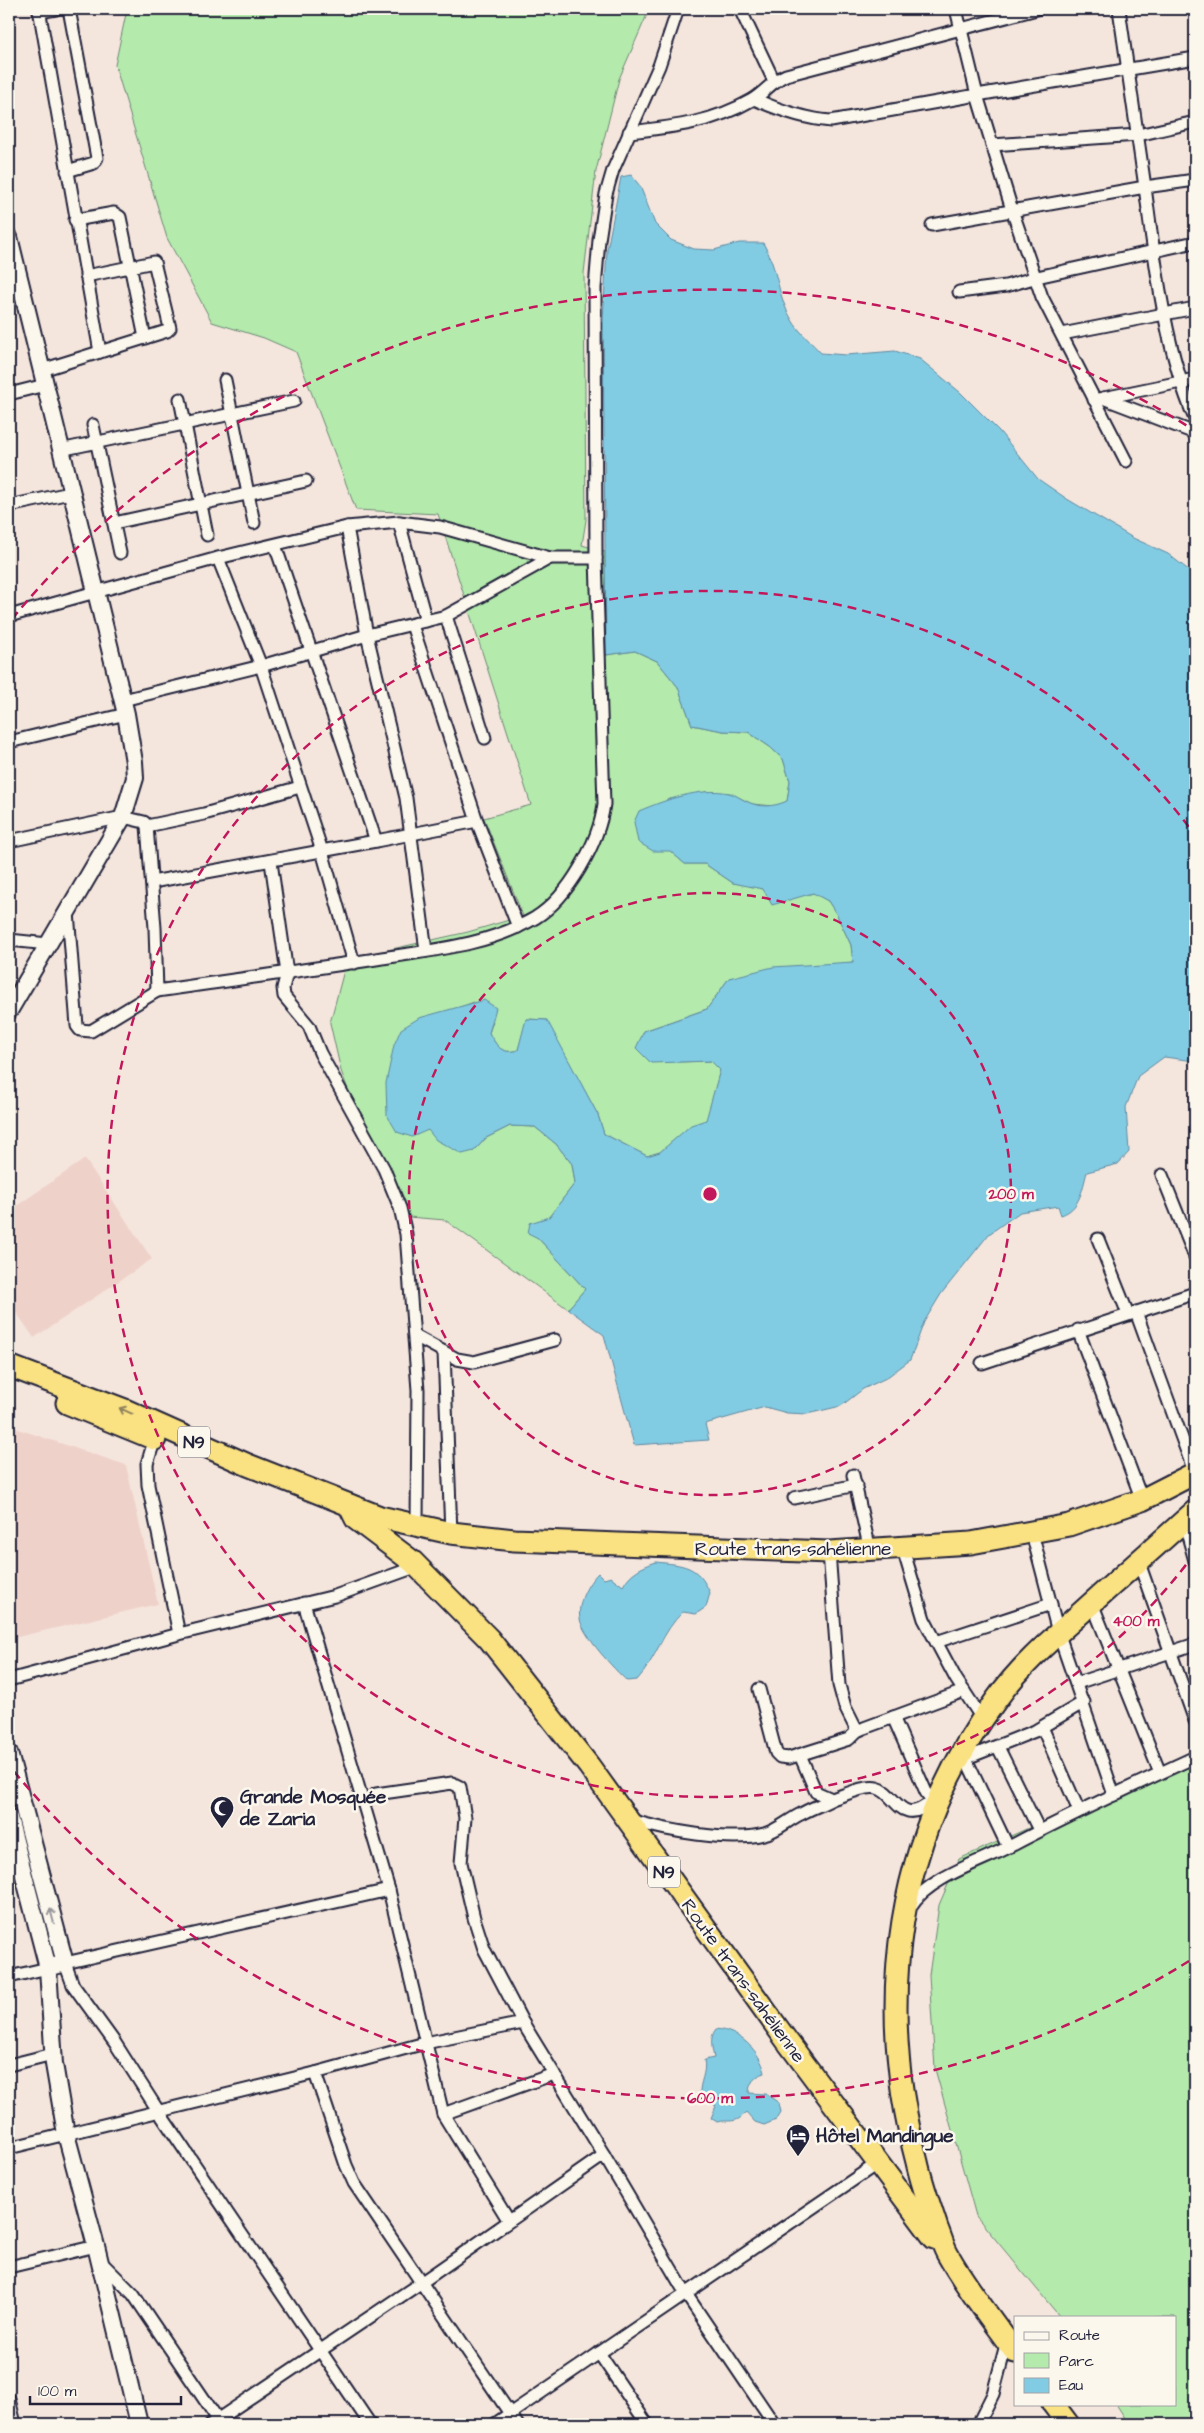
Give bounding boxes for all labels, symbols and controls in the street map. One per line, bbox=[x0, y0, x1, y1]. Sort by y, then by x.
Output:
text: 200 m bbox=[987, 1184, 1034, 1205]
centre of rings bbox=[701, 1185, 719, 1203]
one-way arrow bbox=[118, 1405, 133, 1414]
road number: N9 bbox=[178, 1426, 210, 1458]
street label: Route trans-sahélienne bbox=[695, 1536, 891, 1563]
text: 400 m bbox=[1113, 1611, 1160, 1632]
place label: Grande Mosquée de Zaria bbox=[239, 1784, 387, 1833]
mosque icon: Grande Mosquée de Zaria bbox=[209, 1795, 235, 1829]
road number: N9 bbox=[648, 1856, 680, 1888]
street label: Route trans-sahélienne bbox=[674, 1894, 812, 2068]
one-way arrow bbox=[47, 1908, 56, 1924]
text: 600 m bbox=[687, 2088, 733, 2109]
hotel icon: Hôtel Mandingue bbox=[785, 2123, 811, 2157]
place label: Hôtel Mandingue bbox=[816, 2123, 954, 2151]
legend bbox=[1014, 2316, 1176, 2406]
text: Route bbox=[1059, 2325, 1100, 2346]
text: Parc bbox=[1059, 2351, 1094, 2372]
scale bar bbox=[30, 2373, 181, 2405]
text: Eau bbox=[1059, 2375, 1084, 2396]
text: 100 m bbox=[38, 2381, 77, 2402]

